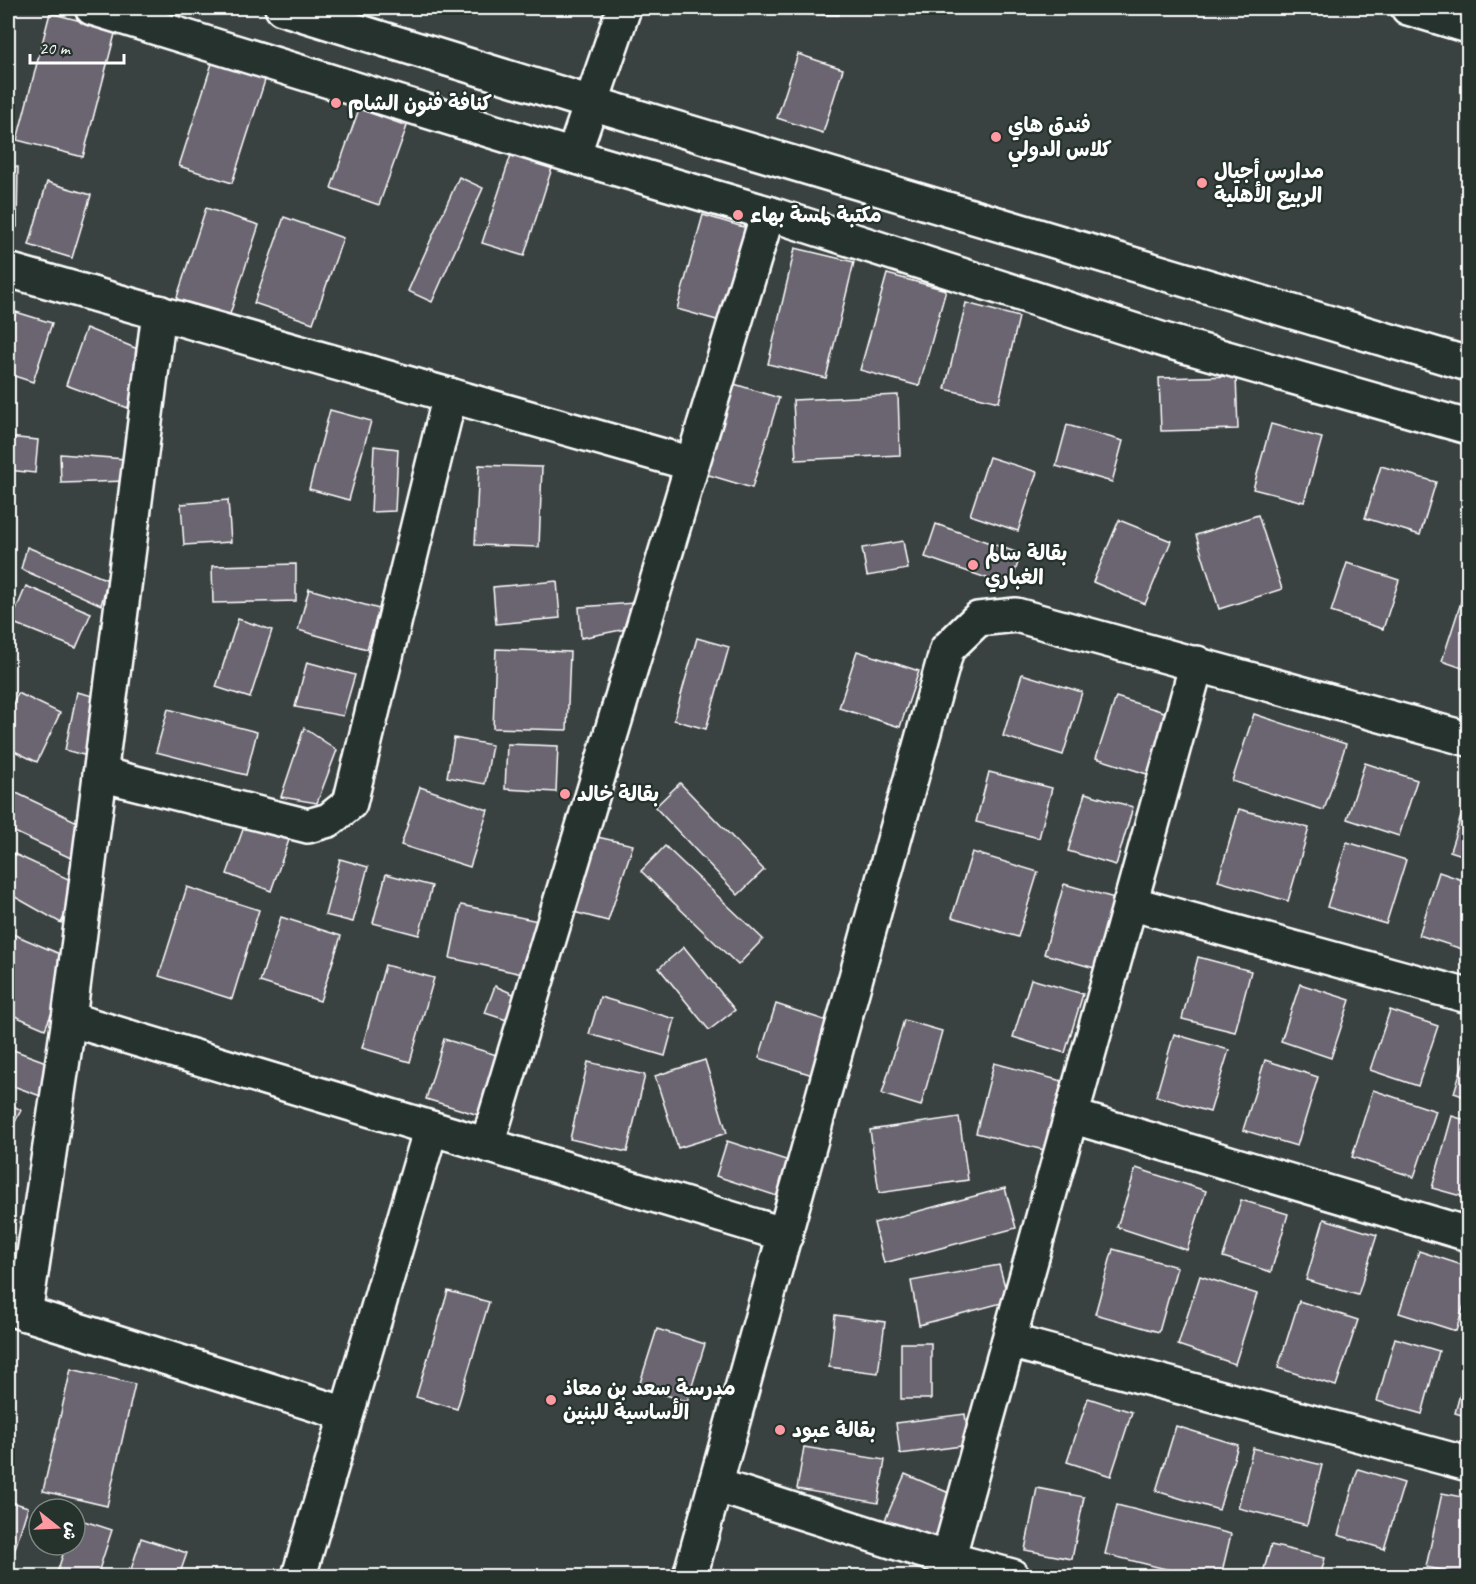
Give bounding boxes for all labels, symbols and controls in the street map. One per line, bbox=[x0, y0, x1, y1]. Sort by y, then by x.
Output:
scale bar bbox=[30, 27, 124, 65]
text: 20 m bbox=[39, 37, 72, 59]
place label: كنافة فنون الشام bbox=[348, 90, 492, 119]
marker: كنافة فنون الشام bbox=[329, 96, 343, 110]
place label: فندق هاي كلاس الدولي bbox=[1008, 112, 1112, 168]
marker: فندق هاي كلاس الدولي bbox=[989, 130, 1003, 144]
place label: مدارس أجيال الربيع الأهلية bbox=[1214, 158, 1324, 210]
marker: مدارس أجيال الربيع الأهلية bbox=[1195, 176, 1209, 190]
place label: مكتبة لمسة بهاء bbox=[750, 202, 882, 228]
marker: مكتبة لمسة بهاء bbox=[731, 208, 745, 222]
place label: بقالة سالم الغباري bbox=[985, 540, 1067, 593]
marker: بقالة سالم الغباري bbox=[966, 558, 980, 572]
place label: بقالة خالد bbox=[577, 781, 659, 807]
marker: بقالة خالد bbox=[558, 787, 572, 801]
place label: مدرسة سعد بن معاذ الأساسية للبنين bbox=[563, 1375, 736, 1425]
marker: مدرسة سعد بن معاذ الأساسية للبنين bbox=[544, 1393, 558, 1407]
place label: بقالة عبود bbox=[792, 1417, 876, 1443]
marker: بقالة عبود bbox=[773, 1423, 787, 1437]
north arrow bbox=[27, 1497, 87, 1557]
text: ش bbox=[58, 1520, 83, 1543]

